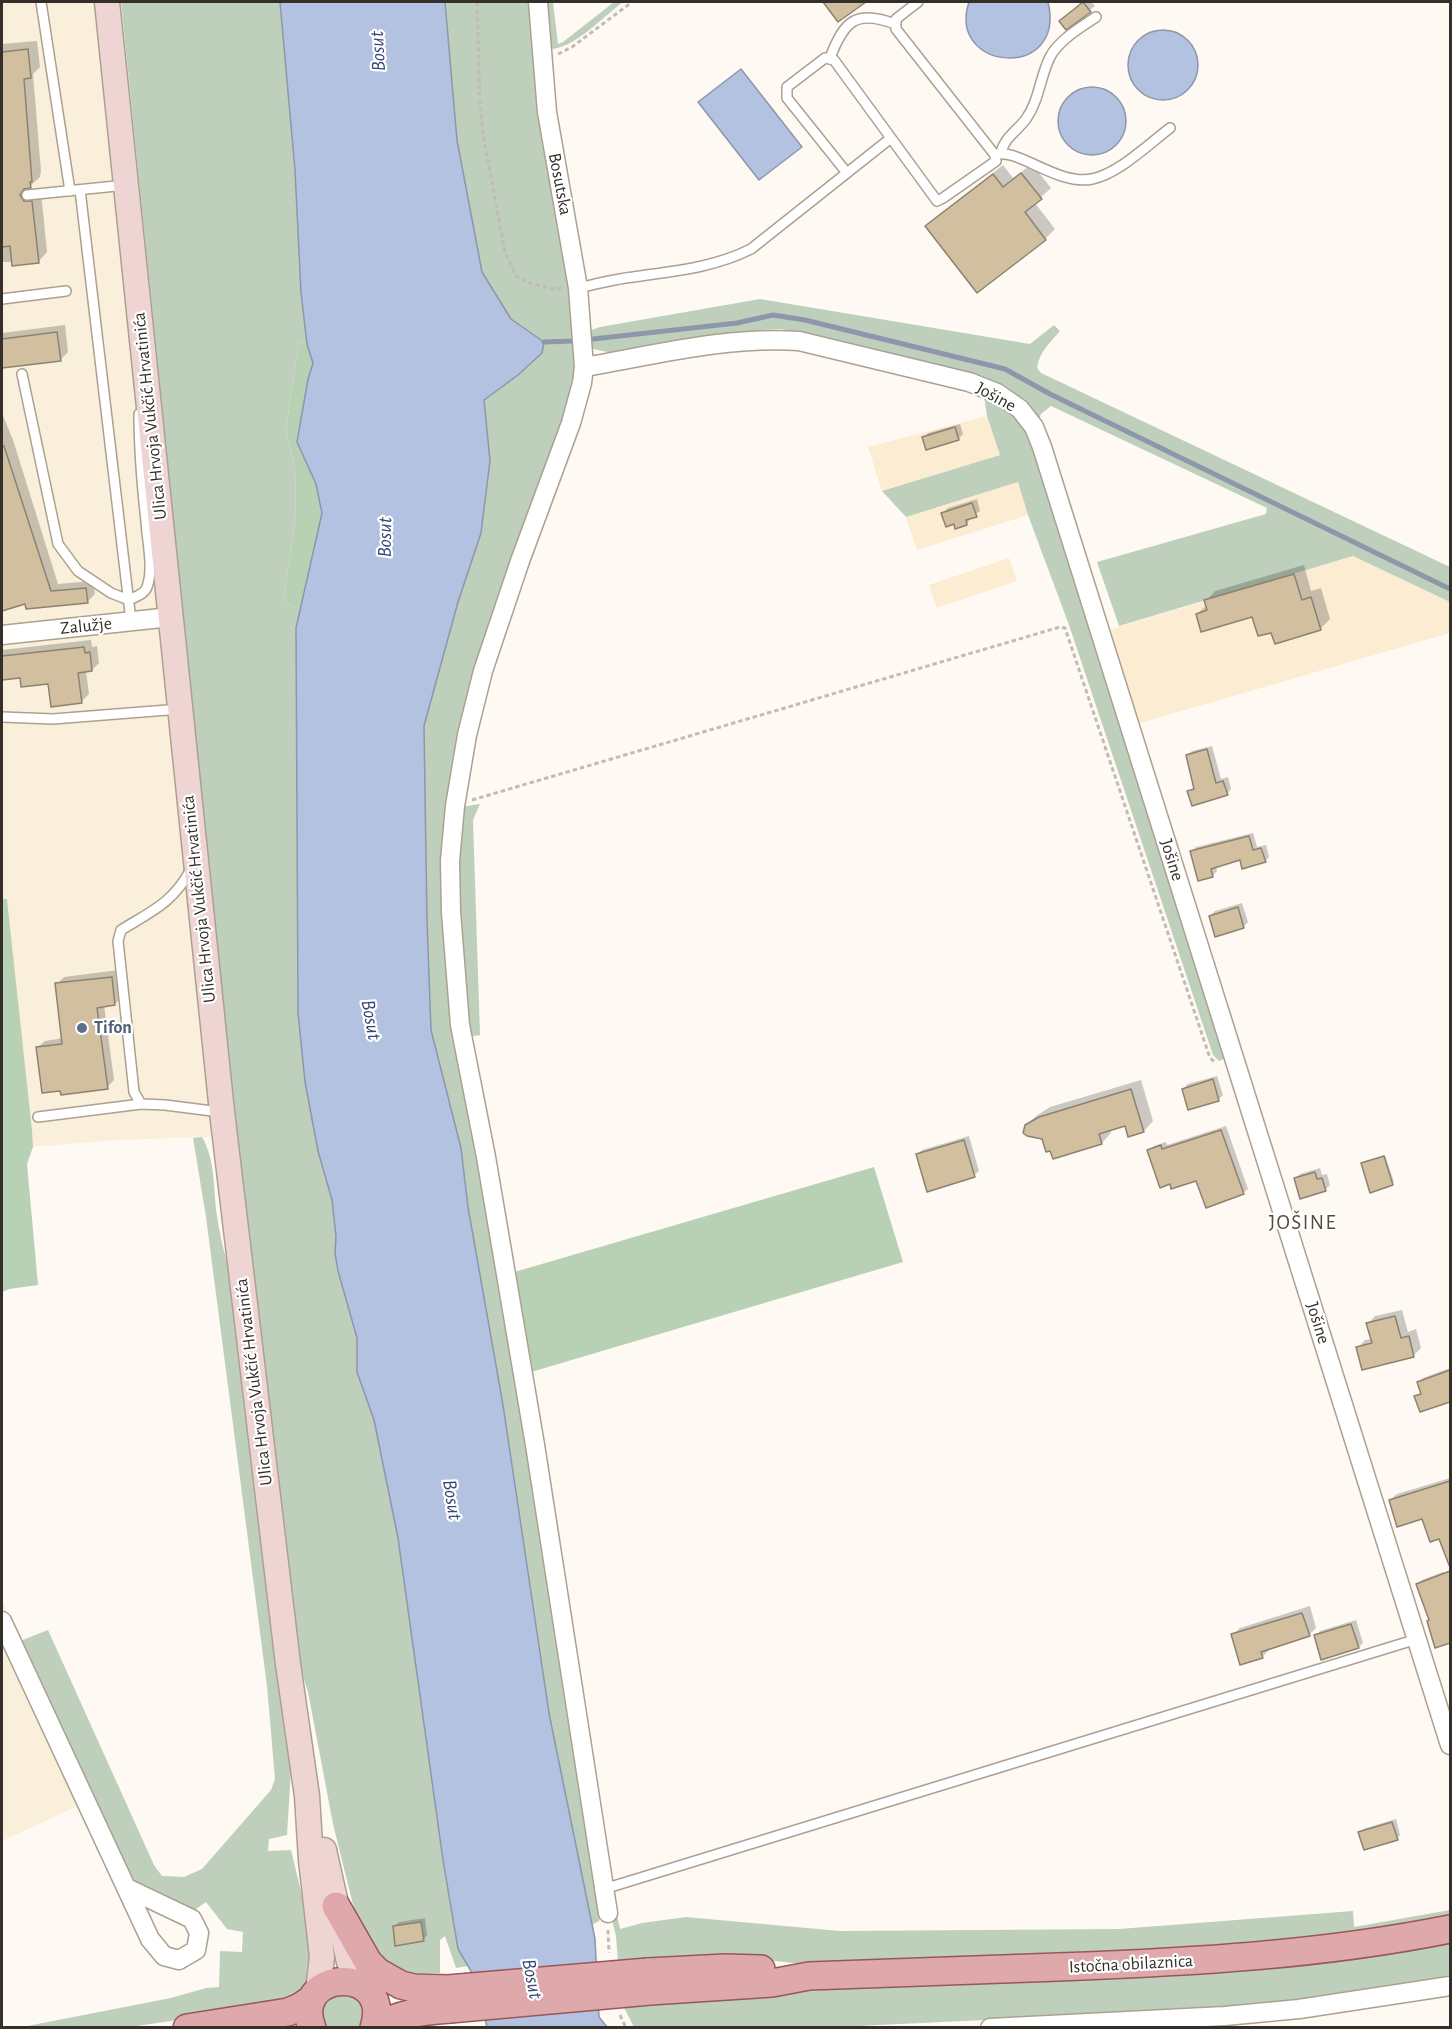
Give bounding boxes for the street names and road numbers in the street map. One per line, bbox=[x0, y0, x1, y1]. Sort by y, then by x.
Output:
street label: Bosutska bbox=[543, 151, 577, 217]
street label: Ulica Hrvoja Vukčić Hrvatinića bbox=[128, 311, 172, 521]
street label: Jošine bbox=[972, 377, 1020, 417]
street label: Zalužje bbox=[59, 613, 113, 639]
street label: Ulica Hrvoja Vukčić Hrvatinića bbox=[177, 794, 221, 1004]
street label: Jošine bbox=[1155, 836, 1189, 884]
street label: Ulica Hrvoja Vukčić Hrvatinića bbox=[231, 1277, 277, 1487]
street label: Jošine bbox=[1301, 1299, 1335, 1347]
street label: Istočna obilaznica bbox=[1068, 1950, 1194, 1978]

